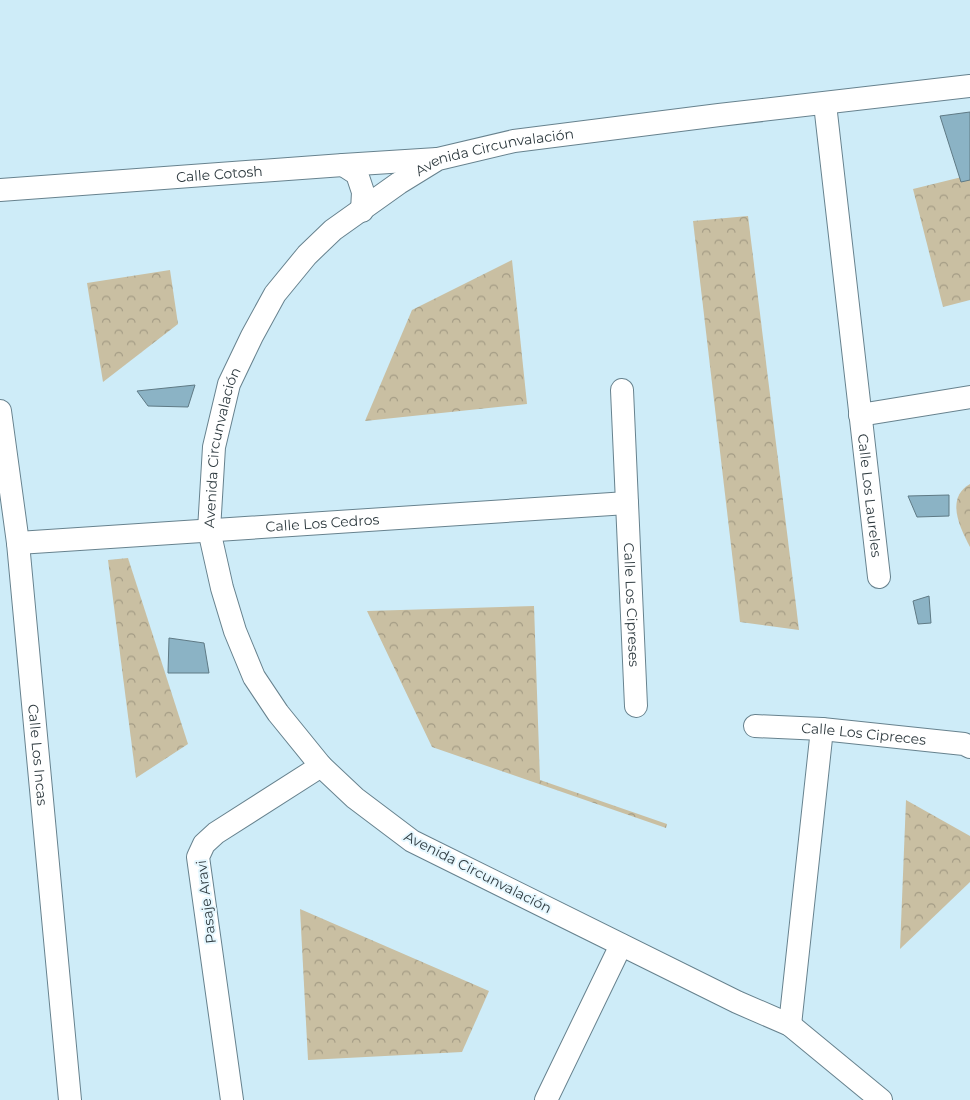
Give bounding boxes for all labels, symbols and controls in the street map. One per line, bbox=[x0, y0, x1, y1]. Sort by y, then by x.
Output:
street label: Avenida Circunvalación bbox=[412, 125, 575, 180]
street label: Calle Cotosh bbox=[176, 162, 263, 186]
street label: Avenida Circunvalación bbox=[200, 364, 245, 528]
street label: Calle Los Laureles bbox=[854, 433, 886, 558]
street label: Calle Los Cedros bbox=[265, 510, 380, 536]
street label: Calle Los Cipreses bbox=[620, 542, 643, 668]
street label: Calle Los Incas bbox=[24, 703, 51, 807]
street label: Calle Los Cipreces bbox=[801, 719, 927, 749]
street label: Avenida Circunvalación bbox=[401, 827, 555, 917]
street label: Pasaje Aravi bbox=[192, 859, 220, 945]

